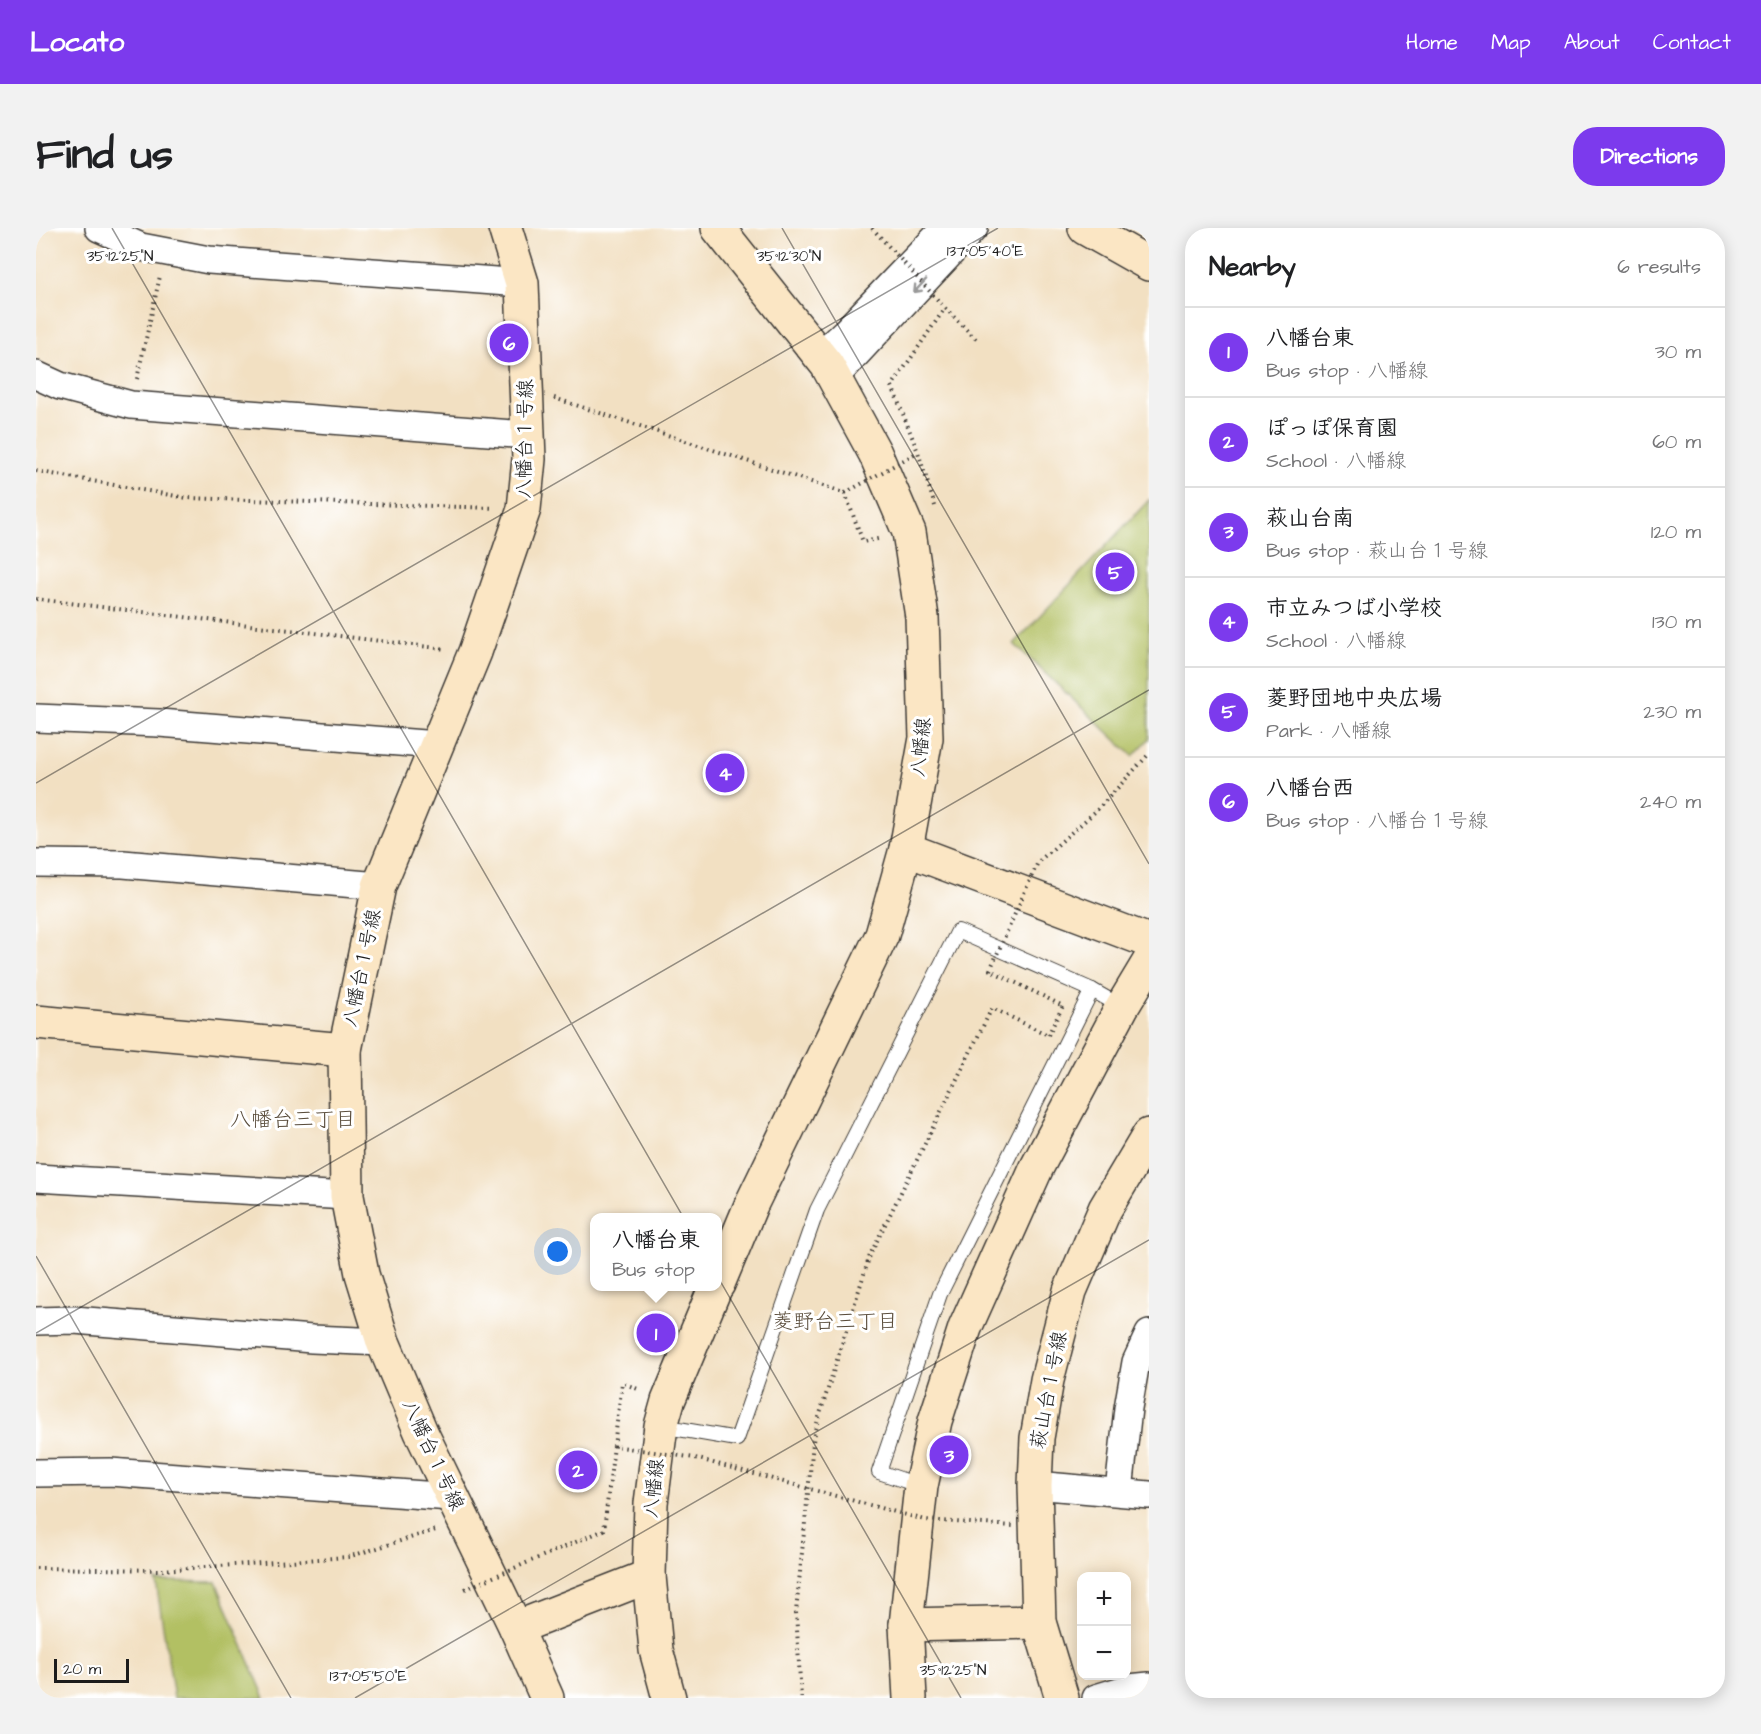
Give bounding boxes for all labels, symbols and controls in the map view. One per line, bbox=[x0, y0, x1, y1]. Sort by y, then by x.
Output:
text: Locato bbox=[30, 23, 124, 62]
text: Home bbox=[1406, 28, 1458, 57]
text: Map bbox=[1491, 28, 1531, 57]
text: About bbox=[1564, 28, 1620, 57]
text: Contact bbox=[1653, 28, 1731, 57]
text: Find us bbox=[36, 127, 173, 185]
button: Directions bbox=[1573, 127, 1725, 186]
text: 137°05'40"E bbox=[947, 241, 1023, 262]
text: 35°12'25"N bbox=[87, 246, 153, 267]
text: 35°12'30"N bbox=[757, 246, 821, 267]
text: Nearby bbox=[1209, 249, 1296, 285]
text: 6 results bbox=[1617, 253, 1701, 281]
one-way arrow bbox=[913, 278, 927, 293]
pin: 6 bbox=[490, 320, 528, 366]
text: 八幡台東 bbox=[1266, 323, 1354, 354]
text: 1 bbox=[1227, 338, 1230, 366]
text: 30 m bbox=[1655, 338, 1701, 366]
text: Bus stop · 八幡線 bbox=[1266, 357, 1428, 385]
street label: 八幡台１号線 bbox=[510, 379, 540, 499]
text: ぽっぽ保育園 bbox=[1266, 413, 1398, 444]
text: 2 bbox=[1223, 428, 1234, 456]
text: 60 m bbox=[1652, 428, 1701, 456]
text: School · 八幡線 bbox=[1266, 447, 1406, 475]
text: 萩山台南 bbox=[1266, 503, 1354, 534]
text: 3 bbox=[1223, 518, 1234, 546]
text: 120 m bbox=[1651, 518, 1701, 546]
text: Bus stop · 萩山台１号線 bbox=[1266, 537, 1488, 565]
pin: 5 bbox=[1096, 550, 1134, 594]
text: 市立みつば小学校 bbox=[1266, 593, 1442, 624]
text: 4 bbox=[1222, 608, 1235, 636]
text: 130 m bbox=[1652, 608, 1701, 636]
text: School · 八幡線 bbox=[1266, 627, 1406, 655]
text: 菱野団地中央広場 bbox=[1266, 683, 1442, 714]
text: 5 bbox=[1221, 698, 1236, 726]
text: 230 m bbox=[1643, 698, 1701, 726]
street label: 八幡線 bbox=[904, 716, 938, 778]
text: Park · 八幡線 bbox=[1266, 717, 1391, 745]
pin: 4 bbox=[706, 750, 744, 796]
text: 八幡台西 bbox=[1266, 773, 1354, 804]
text: 6 bbox=[1222, 788, 1235, 816]
text: 240 m bbox=[1640, 788, 1701, 816]
text: Bus stop · 八幡台１号線 bbox=[1266, 807, 1488, 835]
street label: 八幡台１号線 bbox=[336, 906, 388, 1030]
district label: 八幡台三丁目 bbox=[230, 1105, 356, 1134]
popup bbox=[590, 1213, 722, 1291]
text: 八幡台東 bbox=[612, 1225, 700, 1256]
your location bbox=[543, 1237, 572, 1266]
text: Bus stop bbox=[612, 1256, 695, 1284]
district label: 菱野台三丁目 bbox=[772, 1307, 898, 1336]
pin: 1 bbox=[636, 1310, 676, 1356]
street label: 萩山台１号線 bbox=[1024, 1328, 1074, 1452]
street label: 八幡台１号線 bbox=[395, 1395, 471, 1515]
pin: 3 bbox=[930, 1432, 968, 1478]
pin: 2 bbox=[558, 1448, 598, 1492]
street label: 八幡線 bbox=[637, 1457, 671, 1519]
map controls bbox=[1077, 1572, 1131, 1680]
button: + bbox=[1077, 1572, 1131, 1626]
button: − bbox=[1077, 1626, 1131, 1680]
scale bar bbox=[54, 1656, 129, 1684]
text: 20 m bbox=[63, 1658, 101, 1680]
text: 35°12'25"N bbox=[920, 1660, 986, 1681]
text: 137°05'50"E bbox=[329, 1666, 407, 1687]

